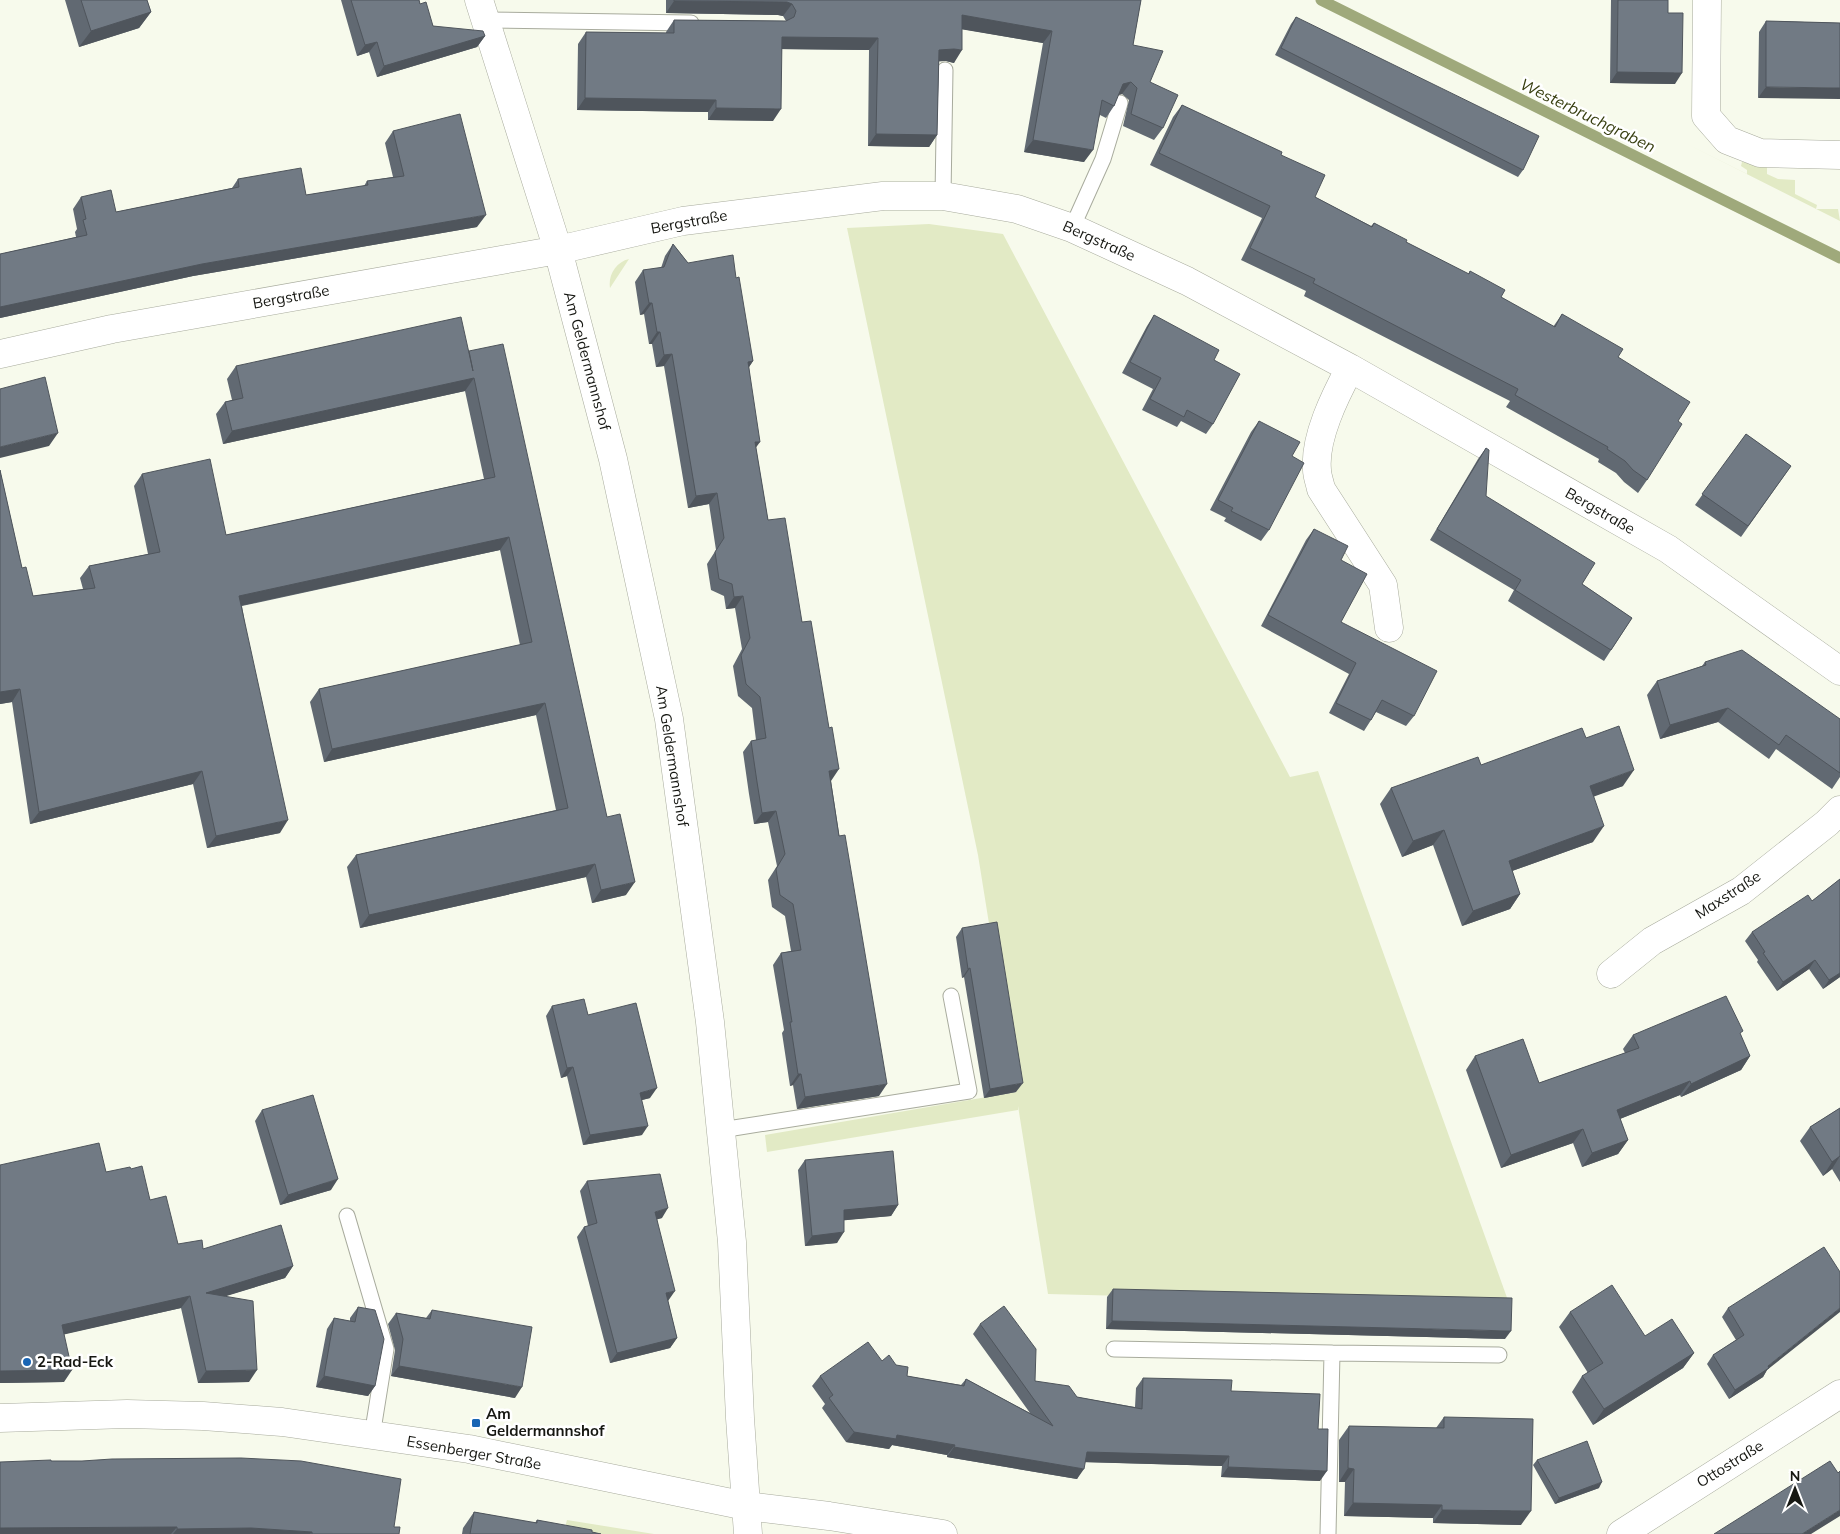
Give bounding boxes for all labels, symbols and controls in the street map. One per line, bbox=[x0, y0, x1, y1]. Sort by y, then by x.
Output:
water label: Westerbruchgraben bbox=[1517, 74, 1659, 156]
street label: Bergstraße bbox=[649, 205, 729, 238]
street label: Bergstraße bbox=[1060, 216, 1138, 265]
street label: Bergstraße bbox=[251, 280, 331, 313]
street label: Am Geldermannshof bbox=[560, 289, 615, 433]
street label: Bergstraße bbox=[1562, 483, 1639, 538]
street label: Am Geldermannshof bbox=[652, 684, 693, 829]
street label: Maxstraße bbox=[1691, 866, 1764, 923]
place label: 2-Rad-Eck bbox=[37, 1352, 114, 1371]
marker: 2-Rad-Eck bbox=[21, 1356, 33, 1368]
place label: Am Geldermannshof bbox=[486, 1404, 605, 1440]
marker: Am Geldermannshof bbox=[470, 1417, 482, 1429]
street label: Essenberger Straße bbox=[405, 1431, 543, 1474]
street label: Ottostraße bbox=[1693, 1436, 1767, 1492]
north arrow bbox=[1770, 1464, 1820, 1514]
text: N bbox=[1790, 1467, 1800, 1485]

